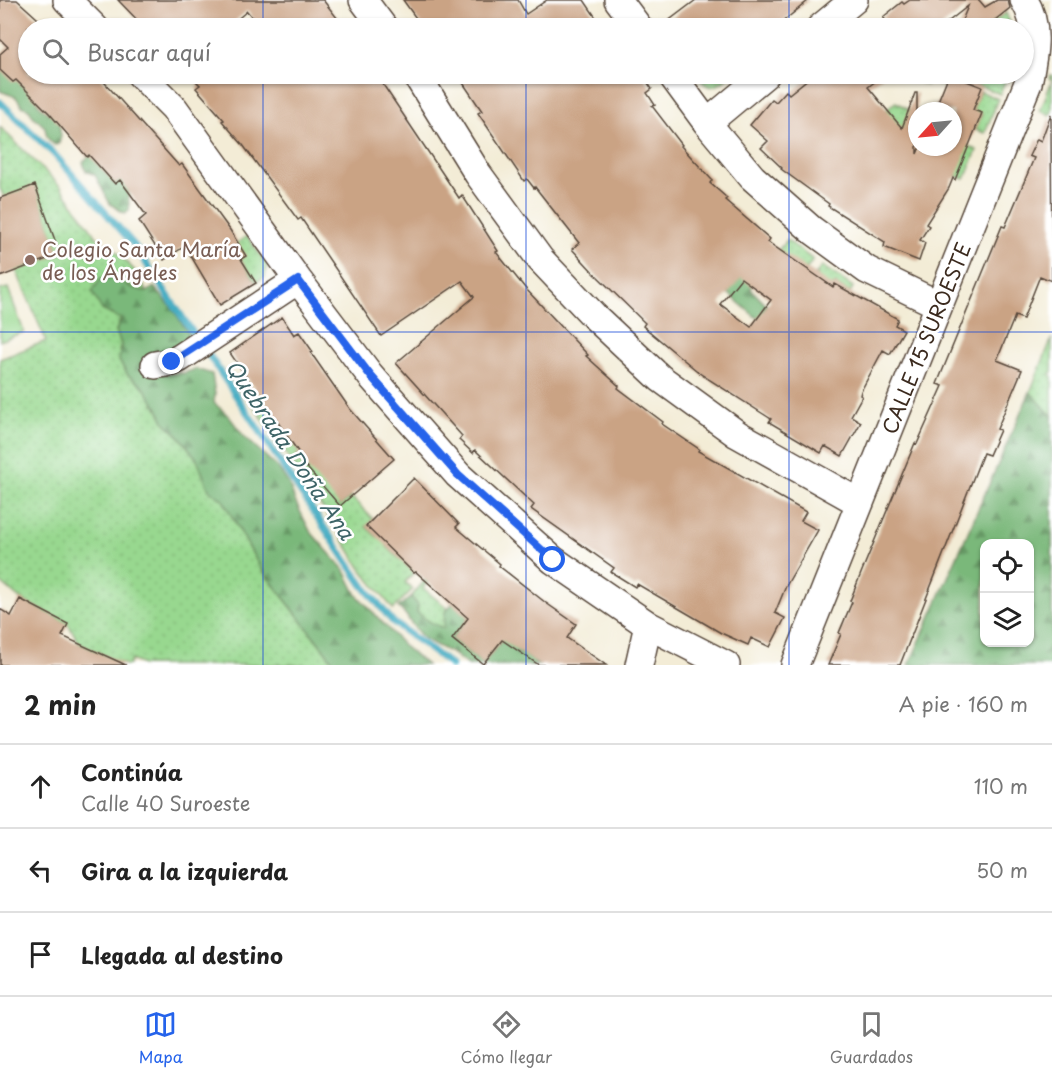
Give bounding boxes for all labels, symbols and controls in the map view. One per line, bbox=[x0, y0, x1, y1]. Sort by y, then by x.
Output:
search box bbox=[18, 18, 1034, 84]
icon: search bbox=[39, 35, 72, 68]
text: Buscar aquí bbox=[87, 35, 211, 68]
north arrow bbox=[908, 102, 962, 156]
place label: Colegio Santa María de los Ángeles bbox=[42, 234, 241, 287]
street label: CALLE 15 SUROESTE bbox=[874, 238, 978, 438]
marker: Colegio Santa María de los Ángeles bbox=[23, 253, 37, 267]
route end bbox=[158, 348, 184, 374]
water label: Quebrada Doña Ana bbox=[219, 352, 364, 546]
map controls bbox=[980, 539, 1034, 647]
button: locate bbox=[980, 539, 1034, 593]
route start bbox=[539, 546, 565, 572]
button: layers bbox=[980, 593, 1034, 647]
text: 2 min bbox=[24, 685, 97, 724]
text: A pie · 160 m bbox=[899, 689, 1028, 719]
text: Continúa bbox=[81, 755, 183, 788]
icon: ahead bbox=[24, 770, 57, 803]
text: 110 m bbox=[974, 771, 1028, 801]
text: Calle 40 Suroeste bbox=[81, 788, 250, 818]
icon: left bbox=[24, 854, 57, 887]
text: Gira a la izquierda bbox=[81, 854, 288, 887]
text: 50 m bbox=[976, 855, 1028, 885]
icon: arrive bbox=[24, 938, 57, 971]
text: Llegada al destino bbox=[81, 938, 283, 971]
tab: Mapa bbox=[139, 1008, 183, 1068]
tab: Cómo llegar bbox=[461, 1008, 552, 1068]
tab: Guardados bbox=[830, 1008, 913, 1068]

